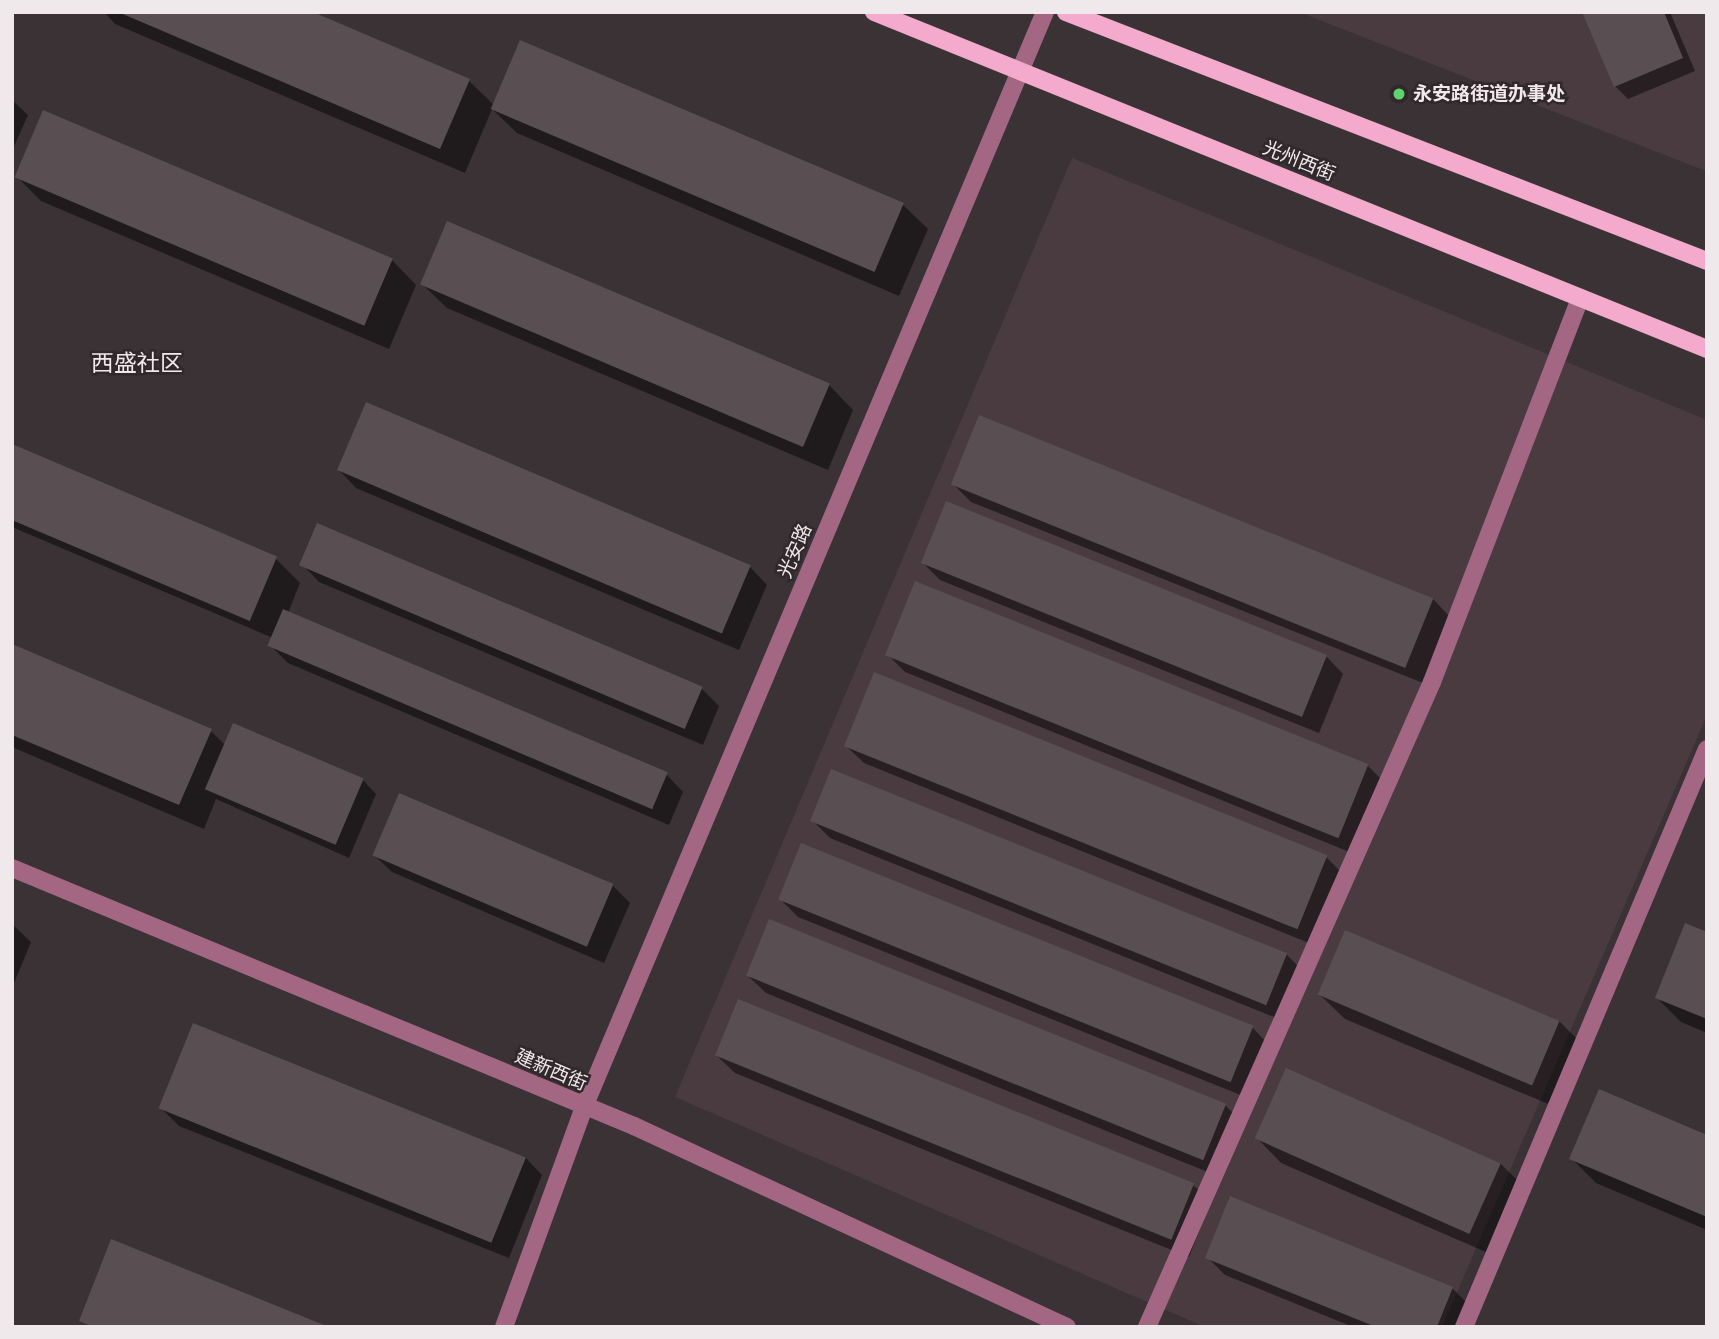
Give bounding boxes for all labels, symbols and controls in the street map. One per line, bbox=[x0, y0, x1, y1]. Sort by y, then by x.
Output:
place label: 永安路街道办事处 bbox=[1413, 83, 1565, 105]
marker: 永安路街道办事处 bbox=[1391, 86, 1407, 102]
street label: 光州西街 bbox=[1259, 136, 1339, 186]
district label: 西盛社区 bbox=[91, 349, 183, 377]
street label: 光安路 bbox=[773, 520, 817, 582]
street label: 建新西街 bbox=[512, 1045, 590, 1095]

